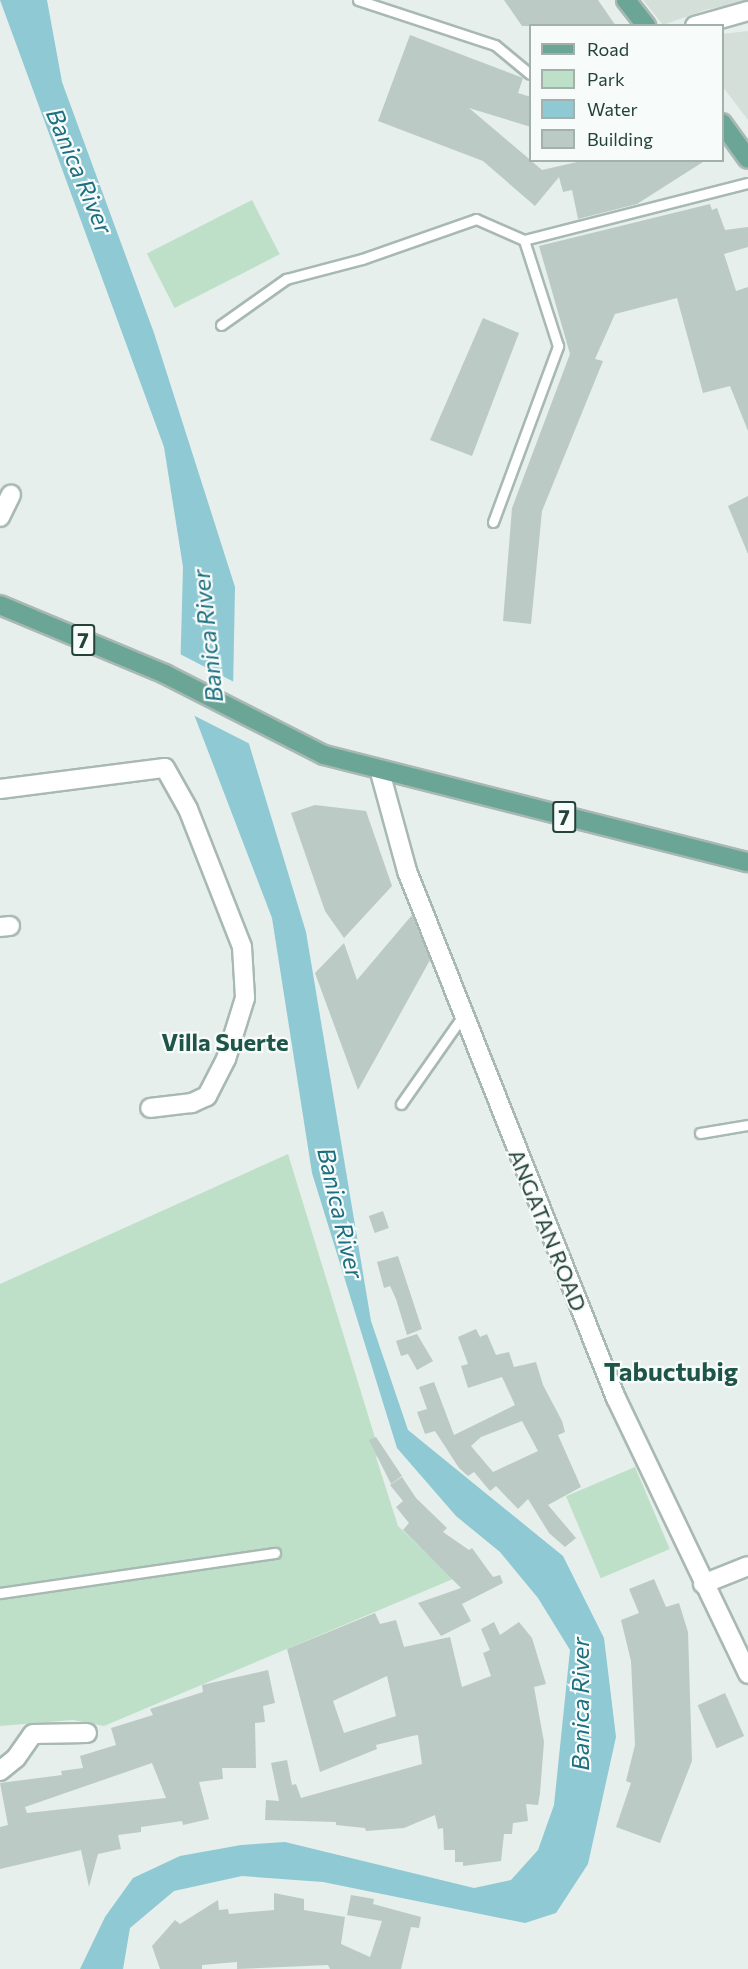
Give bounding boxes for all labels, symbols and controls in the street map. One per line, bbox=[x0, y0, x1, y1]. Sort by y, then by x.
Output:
legend bbox=[529, 24, 724, 162]
text: Road bbox=[587, 38, 629, 60]
text: Park bbox=[587, 68, 625, 90]
text: Water bbox=[587, 98, 638, 120]
water label: Banica River bbox=[41, 104, 119, 238]
text: Building bbox=[587, 128, 653, 150]
water label: Banica River bbox=[186, 568, 228, 704]
road number: 7 bbox=[71, 622, 95, 658]
road number: 7 bbox=[552, 799, 576, 835]
district label: Villa Suerte bbox=[161, 1028, 289, 1056]
water label: Banica River bbox=[312, 1145, 370, 1281]
street label: ANGATAN ROAD bbox=[503, 1145, 593, 1315]
district label: Tabuctubig bbox=[604, 1355, 738, 1387]
water label: Banica River bbox=[566, 1637, 594, 1771]

